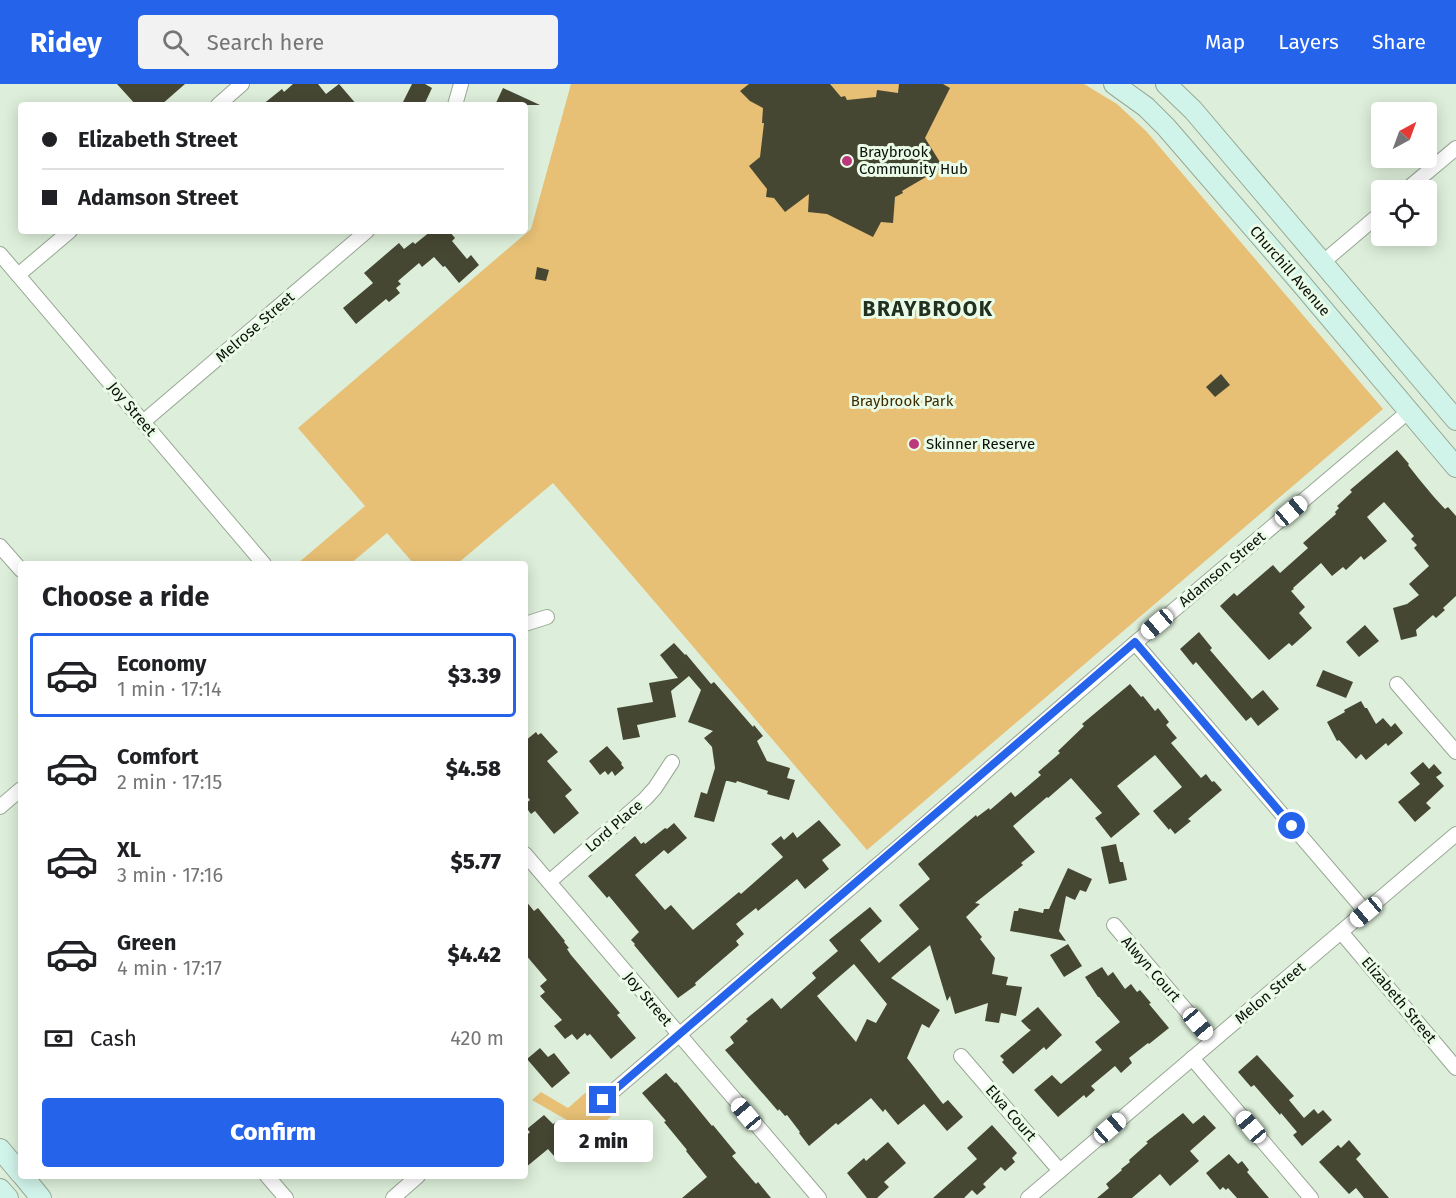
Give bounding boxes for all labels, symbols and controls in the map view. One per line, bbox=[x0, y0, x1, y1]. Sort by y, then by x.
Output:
search box bbox=[138, 15, 558, 69]
text: Ridey bbox=[30, 26, 102, 59]
icon: search bbox=[159, 26, 192, 59]
text: Search here bbox=[207, 29, 324, 56]
text: Map bbox=[1205, 29, 1245, 55]
text: Layers bbox=[1278, 29, 1339, 55]
text: Share bbox=[1372, 29, 1426, 55]
north arrow bbox=[1371, 102, 1437, 168]
map controls bbox=[1371, 102, 1437, 246]
text: Elizabeth Street bbox=[78, 126, 238, 153]
place label: Braybrook Community Hub bbox=[859, 143, 968, 178]
marker: Braybrook Community Hub bbox=[840, 154, 854, 168]
button: locate bbox=[1371, 180, 1437, 246]
text: Adamson Street bbox=[78, 184, 238, 211]
street label: Churchill Avenue bbox=[1246, 222, 1334, 320]
street label: Melrose Street bbox=[212, 288, 298, 366]
district label: BRAYBROOK bbox=[862, 296, 994, 322]
street label: Joy Street bbox=[104, 378, 160, 440]
park label: Braybrook Park bbox=[851, 392, 954, 410]
place label: Skinner Reserve bbox=[926, 435, 1035, 453]
marker: Skinner Reserve bbox=[907, 437, 921, 451]
car bbox=[1271, 493, 1311, 529]
street label: Adamson Street bbox=[1175, 527, 1270, 611]
text: Choose a ride bbox=[42, 581, 209, 613]
car bbox=[1137, 606, 1177, 642]
icon: car bbox=[45, 648, 99, 702]
text: Economy bbox=[117, 650, 206, 677]
text: $3.39 bbox=[448, 662, 501, 689]
text: 1 min · 17:14 bbox=[117, 677, 222, 701]
icon: car bbox=[45, 741, 99, 795]
text: Comfort bbox=[117, 743, 198, 770]
text: $4.58 bbox=[446, 755, 501, 782]
text: 2 min · 17:15 bbox=[117, 770, 222, 794]
street label: Lord Place bbox=[582, 796, 646, 856]
route start bbox=[1278, 812, 1305, 839]
icon: car bbox=[45, 834, 99, 888]
text: XL bbox=[117, 836, 141, 863]
text: $5.77 bbox=[451, 848, 501, 875]
text: 3 min · 17:16 bbox=[117, 863, 223, 887]
car bbox=[1346, 894, 1386, 930]
icon: car bbox=[45, 927, 99, 981]
text: Green bbox=[117, 929, 176, 956]
street label: Alwyn Court bbox=[1118, 933, 1185, 1006]
text: $4.42 bbox=[448, 941, 501, 968]
street label: Elizabeth Street bbox=[1358, 953, 1441, 1047]
text: 4 min · 17:17 bbox=[117, 956, 222, 980]
street label: Melon Street bbox=[1231, 958, 1309, 1028]
street label: Joy Street bbox=[620, 968, 676, 1030]
car bbox=[1180, 1004, 1216, 1044]
icon: cash bbox=[42, 1022, 75, 1055]
text: Cash bbox=[90, 1025, 137, 1052]
text: 420 m bbox=[450, 1026, 504, 1050]
street label: Elva Court bbox=[982, 1081, 1041, 1145]
route end bbox=[589, 1086, 616, 1113]
car bbox=[728, 1094, 764, 1134]
button: Confirm bbox=[42, 1098, 504, 1167]
car bbox=[1233, 1107, 1269, 1147]
car bbox=[1091, 1109, 1129, 1147]
callout: 2 min bbox=[554, 1121, 652, 1163]
text: 2 min bbox=[579, 1129, 628, 1153]

